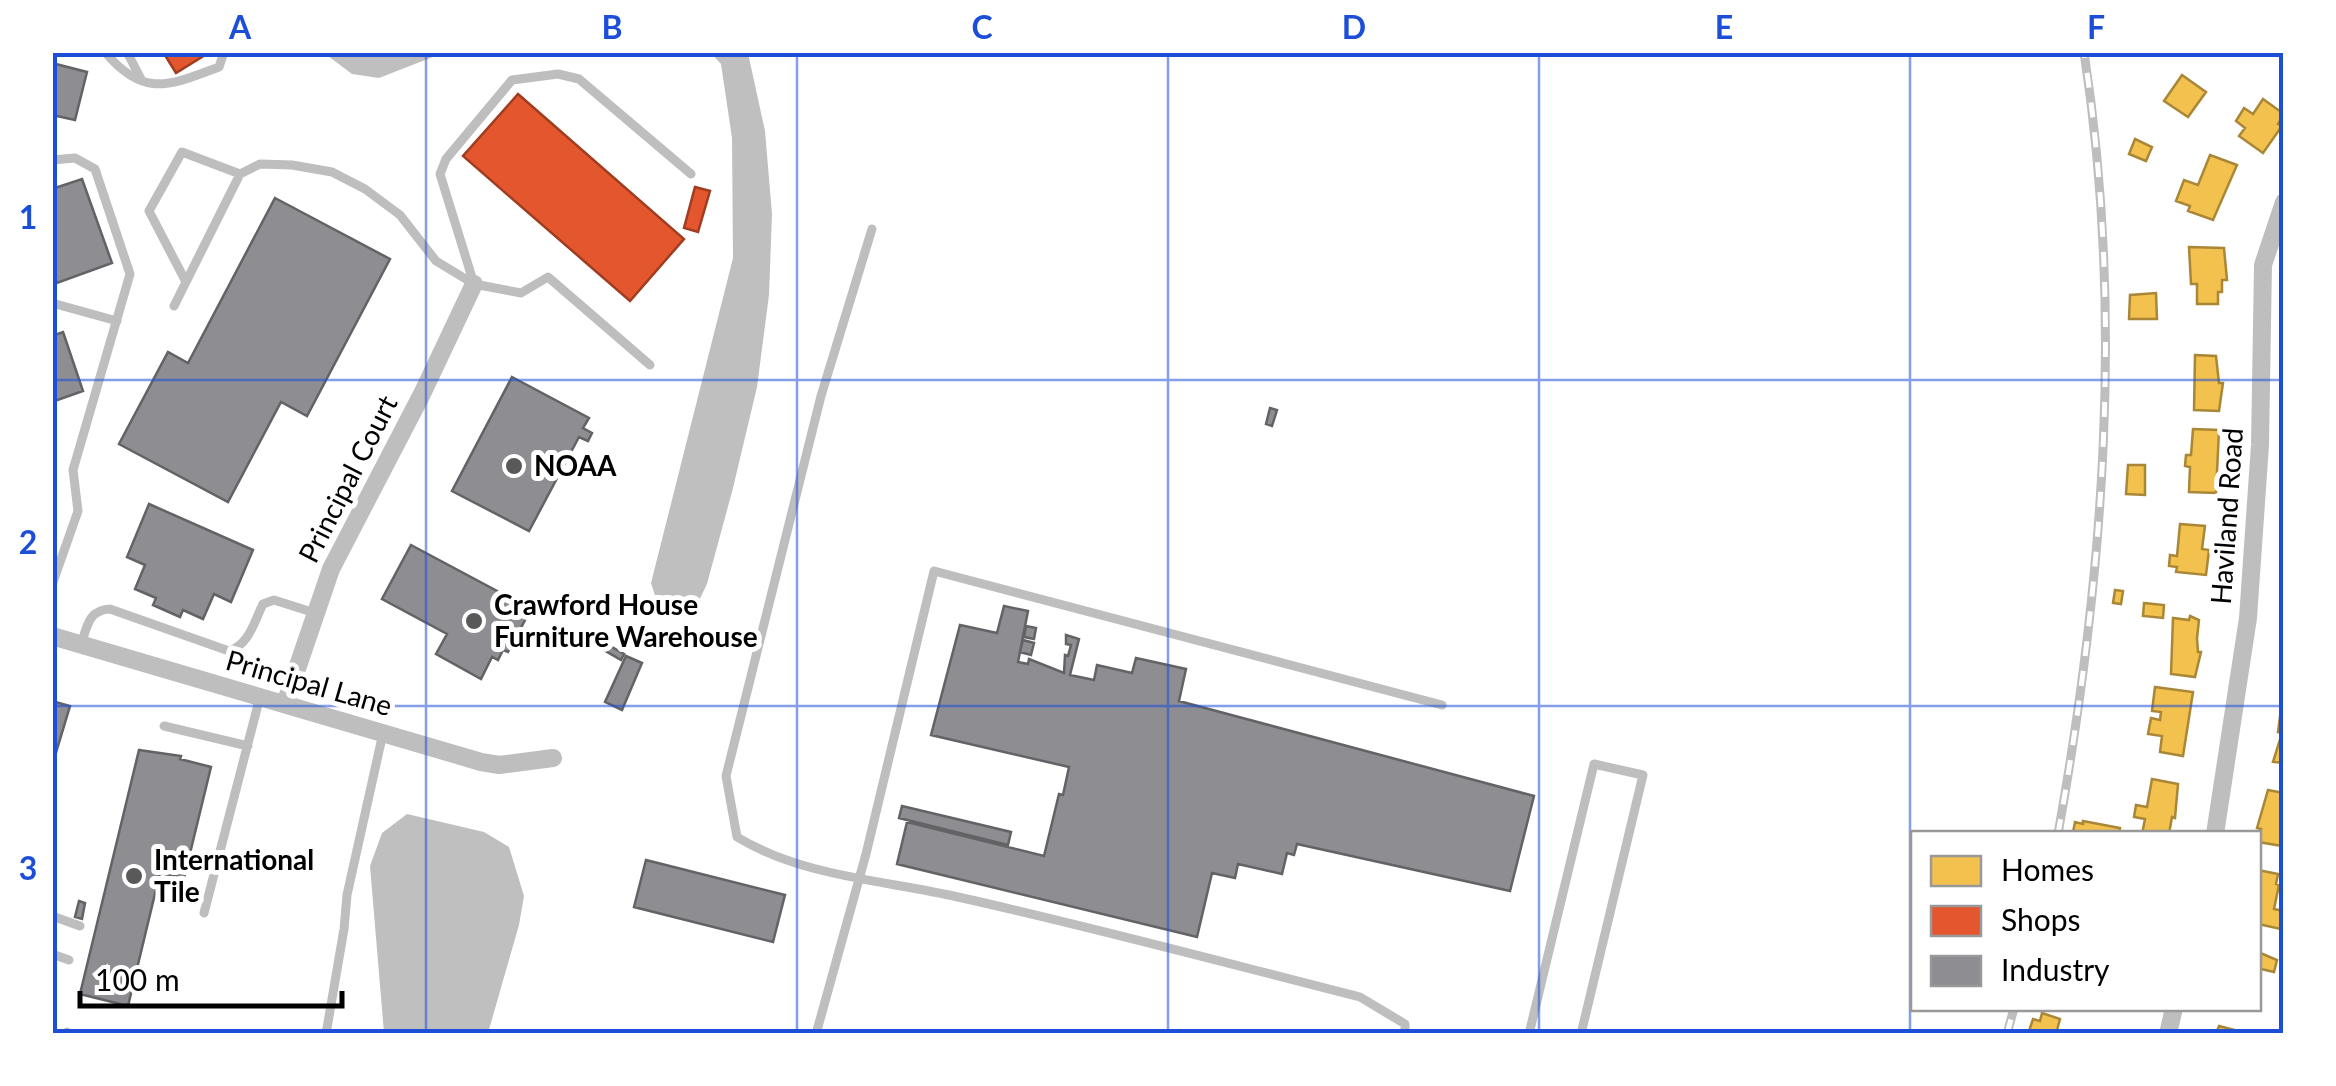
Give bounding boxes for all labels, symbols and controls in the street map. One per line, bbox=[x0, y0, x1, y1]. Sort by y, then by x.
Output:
text: A bbox=[228, 7, 252, 46]
text: B bbox=[601, 7, 623, 46]
text: C bbox=[971, 7, 993, 46]
text: D bbox=[1342, 7, 1366, 46]
text: E bbox=[1715, 7, 1733, 46]
text: F bbox=[2087, 7, 2105, 46]
text: 1 bbox=[19, 197, 37, 236]
street label: Principal Court bbox=[290, 389, 404, 568]
street label: Haviland Road bbox=[2203, 427, 2249, 605]
place label: NOAA bbox=[534, 448, 617, 482]
marker: NOAA bbox=[503, 455, 525, 477]
text: 2 bbox=[19, 522, 37, 561]
place label: Crawford House Furniture Warehouse bbox=[494, 587, 758, 653]
marker: Crawford House Furniture Warehouse bbox=[463, 610, 485, 632]
street label: Principal Lane bbox=[222, 642, 396, 722]
legend bbox=[1911, 831, 2261, 1011]
place label: International Tile bbox=[154, 842, 314, 908]
text: 3 bbox=[19, 848, 37, 887]
text: Homes bbox=[2001, 851, 2094, 887]
marker: International Tile bbox=[123, 865, 145, 887]
text: Shops bbox=[2001, 901, 2081, 937]
scale bar bbox=[80, 946, 342, 1008]
text: Industry bbox=[2001, 951, 2110, 987]
text: 100 m bbox=[95, 961, 180, 997]

